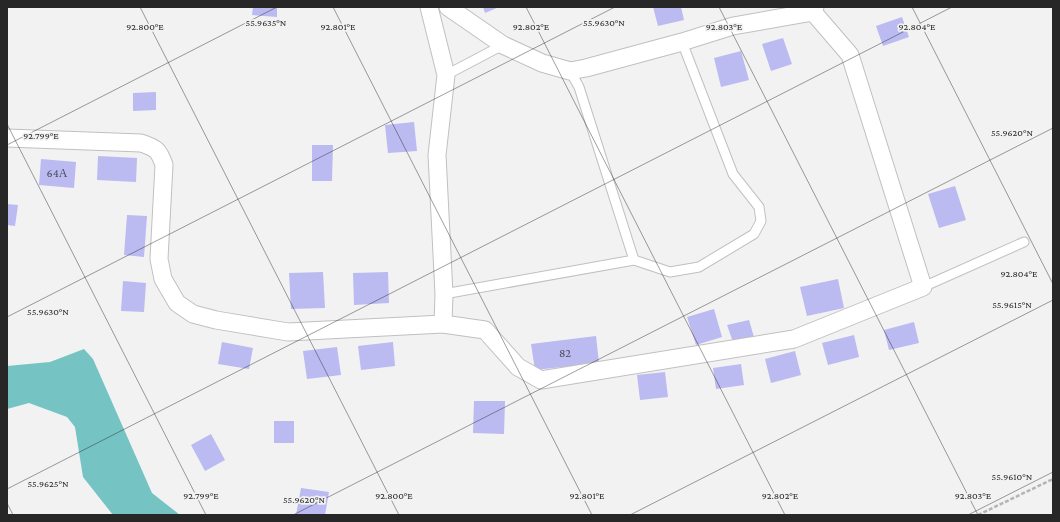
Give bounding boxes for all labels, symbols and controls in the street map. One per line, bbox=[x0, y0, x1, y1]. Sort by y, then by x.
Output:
text: 55.9635°N bbox=[246, 17, 287, 28]
text: 55.9630°N bbox=[583, 17, 625, 28]
text: 92.800°E bbox=[126, 21, 164, 32]
text: 92.801°E bbox=[321, 21, 356, 32]
text: 92.802°E bbox=[513, 21, 550, 32]
text: 92.803°E bbox=[706, 21, 743, 32]
text: 92.804°E bbox=[899, 21, 936, 32]
text: 55.9620°N bbox=[991, 127, 1033, 138]
text: 92.799°E bbox=[23, 130, 59, 141]
house number: 64А bbox=[47, 166, 68, 180]
text: 92.804°E bbox=[1001, 268, 1038, 279]
text: 55.9615°N bbox=[992, 299, 1032, 310]
text: 55.9630°N bbox=[27, 306, 69, 317]
house number: 82 bbox=[559, 346, 571, 360]
text: 55.9610°N bbox=[992, 471, 1033, 482]
text: 55.9625°N bbox=[28, 478, 69, 489]
text: 92.799°E bbox=[183, 490, 219, 501]
text: 92.800°E bbox=[375, 490, 413, 501]
text: 92.801°E bbox=[570, 490, 605, 501]
text: 92.802°E bbox=[762, 490, 799, 501]
text: 92.803°E bbox=[955, 490, 992, 501]
text: 55.9620°N bbox=[283, 494, 325, 505]

